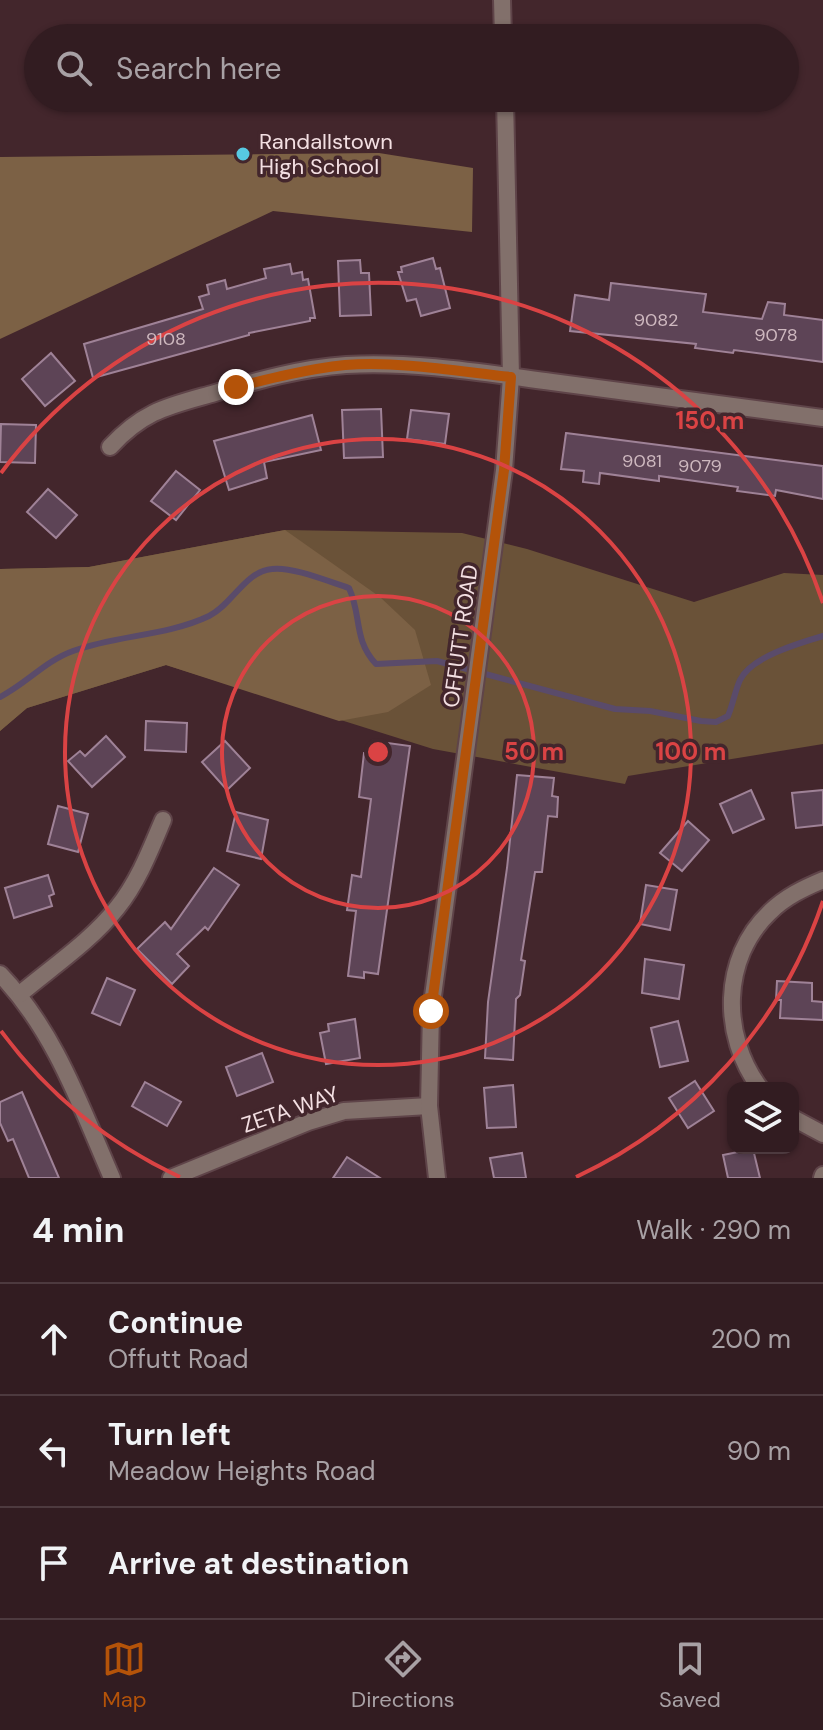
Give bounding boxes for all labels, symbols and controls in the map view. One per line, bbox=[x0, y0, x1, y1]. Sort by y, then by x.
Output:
search box bbox=[24, 24, 799, 112]
icon: search bbox=[52, 46, 96, 90]
text: Search here bbox=[116, 49, 282, 88]
place label: Randallstown High School bbox=[259, 127, 393, 181]
marker: Randallstown High School bbox=[234, 145, 252, 163]
house number: 9082 bbox=[634, 308, 678, 332]
house number: 9078 bbox=[754, 323, 798, 347]
house number: 9108 bbox=[146, 327, 186, 351]
route end bbox=[218, 369, 254, 405]
text: 150 m bbox=[676, 405, 744, 436]
house number: 9081 bbox=[622, 449, 662, 473]
house number: 9079 bbox=[678, 454, 722, 478]
street label: OFFUTT ROAD bbox=[436, 563, 485, 710]
text: 50 m bbox=[504, 736, 564, 767]
text: 100 m bbox=[656, 736, 726, 767]
centre of rings bbox=[364, 738, 392, 766]
route start bbox=[413, 993, 449, 1029]
street label: ZETA WAY bbox=[238, 1079, 343, 1140]
map controls bbox=[727, 1082, 799, 1154]
button: layers bbox=[727, 1082, 799, 1154]
text: 4 min bbox=[32, 1208, 124, 1253]
text: Walk · 290 m bbox=[636, 1213, 791, 1247]
text: Continue bbox=[108, 1303, 243, 1342]
icon: ahead bbox=[32, 1317, 76, 1361]
text: 200 m bbox=[711, 1322, 791, 1356]
text: Offutt Road bbox=[108, 1342, 249, 1376]
text: Turn left bbox=[108, 1415, 231, 1454]
icon: left bbox=[32, 1429, 76, 1473]
text: 90 m bbox=[727, 1434, 791, 1468]
text: Meadow Heights Road bbox=[108, 1454, 376, 1488]
icon: arrive bbox=[32, 1541, 76, 1585]
text: Arrive at destination bbox=[108, 1544, 409, 1583]
tab: Map bbox=[102, 1637, 147, 1714]
tab: Directions bbox=[351, 1637, 455, 1714]
tab: Saved bbox=[659, 1637, 721, 1714]

